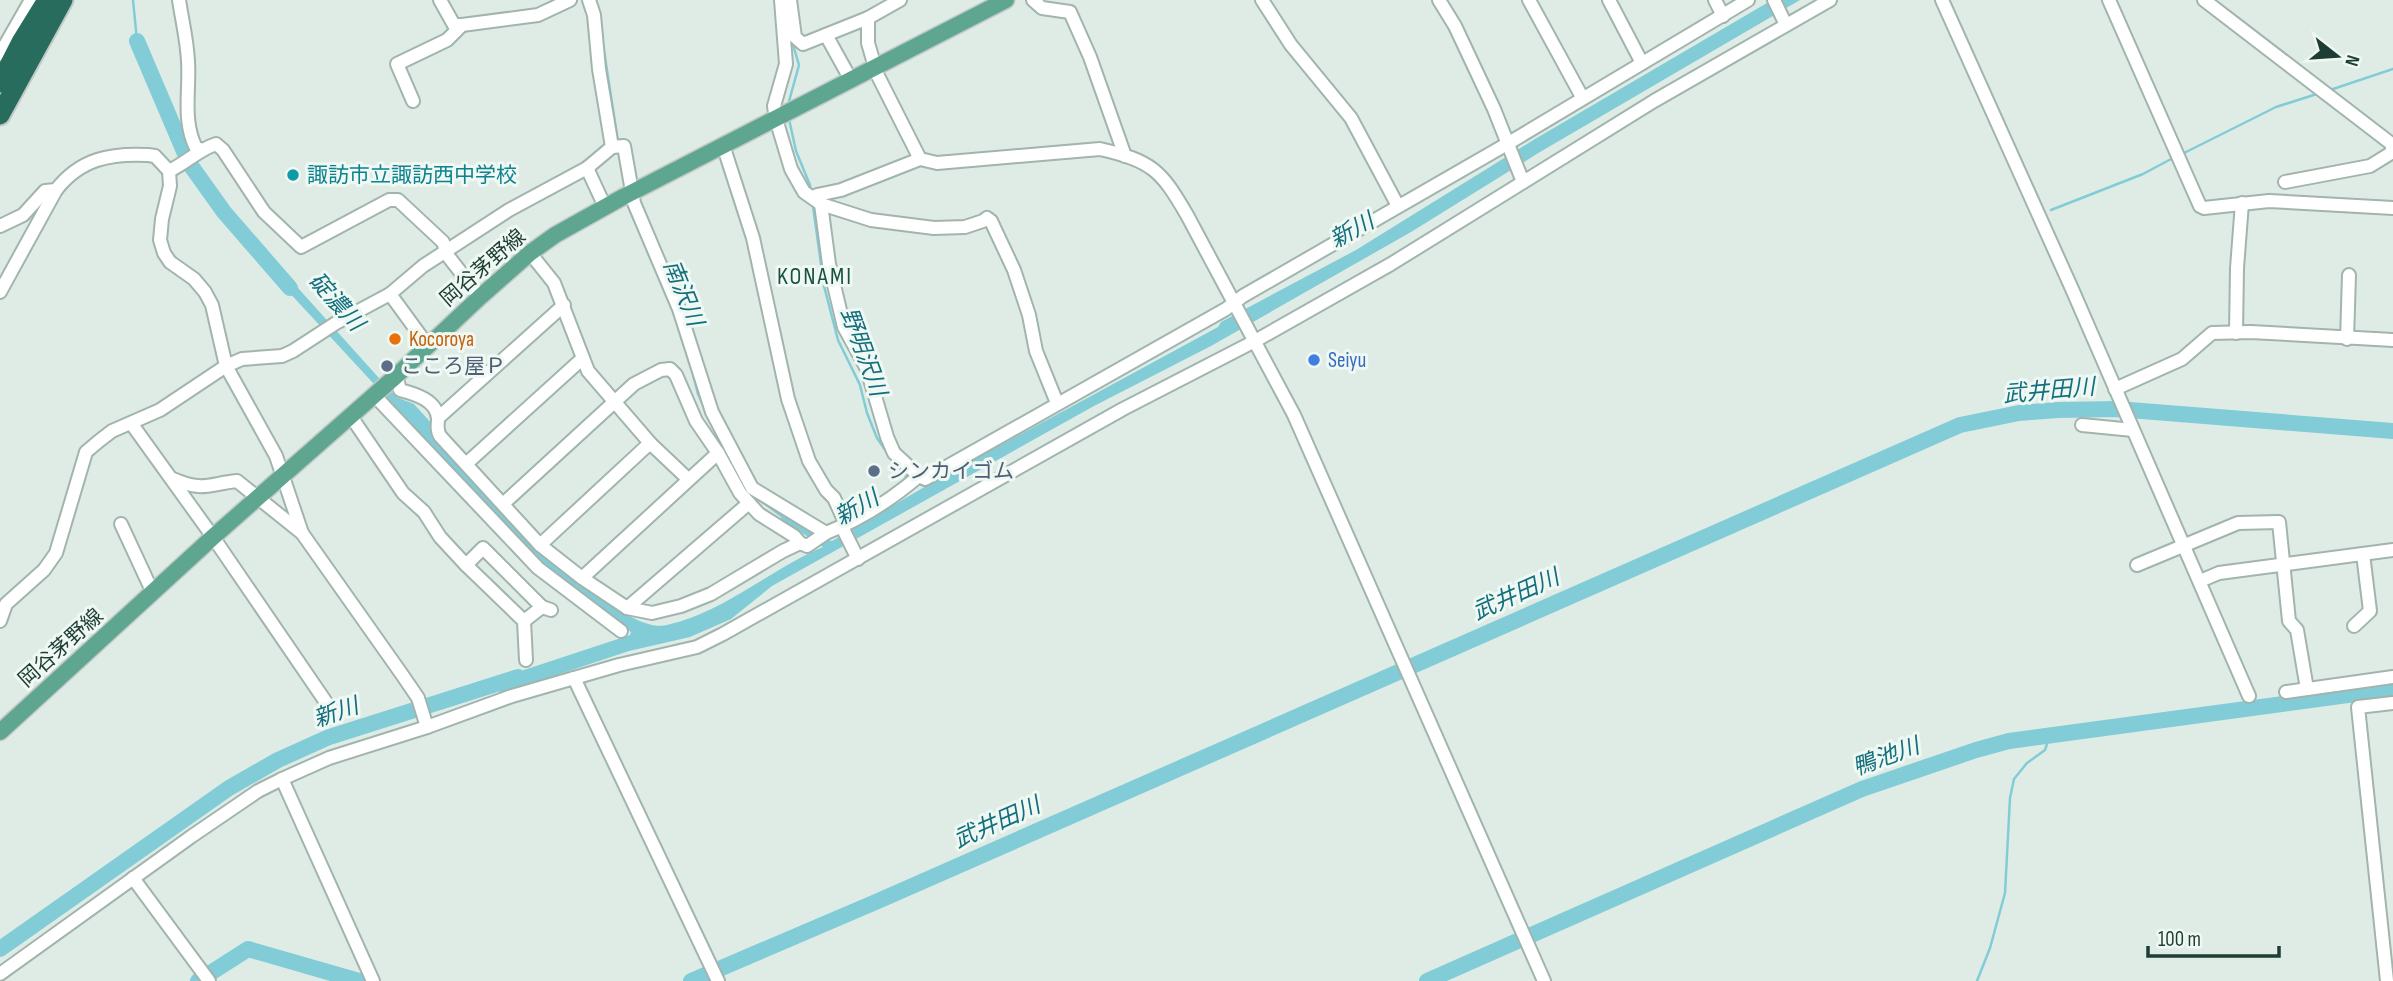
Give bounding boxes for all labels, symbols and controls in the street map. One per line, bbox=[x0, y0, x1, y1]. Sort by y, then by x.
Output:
north arrow bbox=[2302, 21, 2372, 91]
text: N bbox=[2339, 52, 2364, 69]
place label: 諏訪市立諏訪西中学校 bbox=[307, 163, 517, 188]
marker: 諏訪市立諏訪西中学校 bbox=[285, 167, 301, 183]
water label: 新川 bbox=[1325, 206, 1382, 254]
street label: 岡谷茅野線 bbox=[435, 224, 531, 312]
water label: 南沢川 bbox=[657, 256, 710, 333]
district label: KONAMI bbox=[777, 262, 853, 291]
water label: 碇濃川 bbox=[303, 267, 371, 339]
water label: 野明沢川 bbox=[834, 304, 893, 403]
place label: Kocoroya bbox=[409, 327, 474, 352]
marker: Kocoroya bbox=[387, 331, 403, 347]
place label: Seiyu bbox=[1328, 348, 1366, 373]
marker: Seiyu bbox=[1306, 352, 1322, 368]
place label: こころ屋Ｐ bbox=[401, 354, 506, 379]
marker: こころ屋Ｐ bbox=[379, 358, 395, 374]
water label: 武井田川 bbox=[2002, 373, 2099, 409]
place label: シンカイゴム bbox=[888, 459, 1014, 484]
marker: シンカイゴム bbox=[866, 463, 882, 479]
water label: 新川 bbox=[830, 483, 887, 532]
water label: 武井田川 bbox=[1468, 562, 1566, 626]
street label: 岡谷茅野線 bbox=[14, 604, 108, 692]
water label: 新川 bbox=[310, 691, 365, 734]
water label: 鴨池川 bbox=[1849, 731, 1926, 782]
water label: 武井田川 bbox=[949, 790, 1047, 854]
scale bar bbox=[2148, 914, 2279, 958]
text: 100 m bbox=[2158, 927, 2201, 952]

